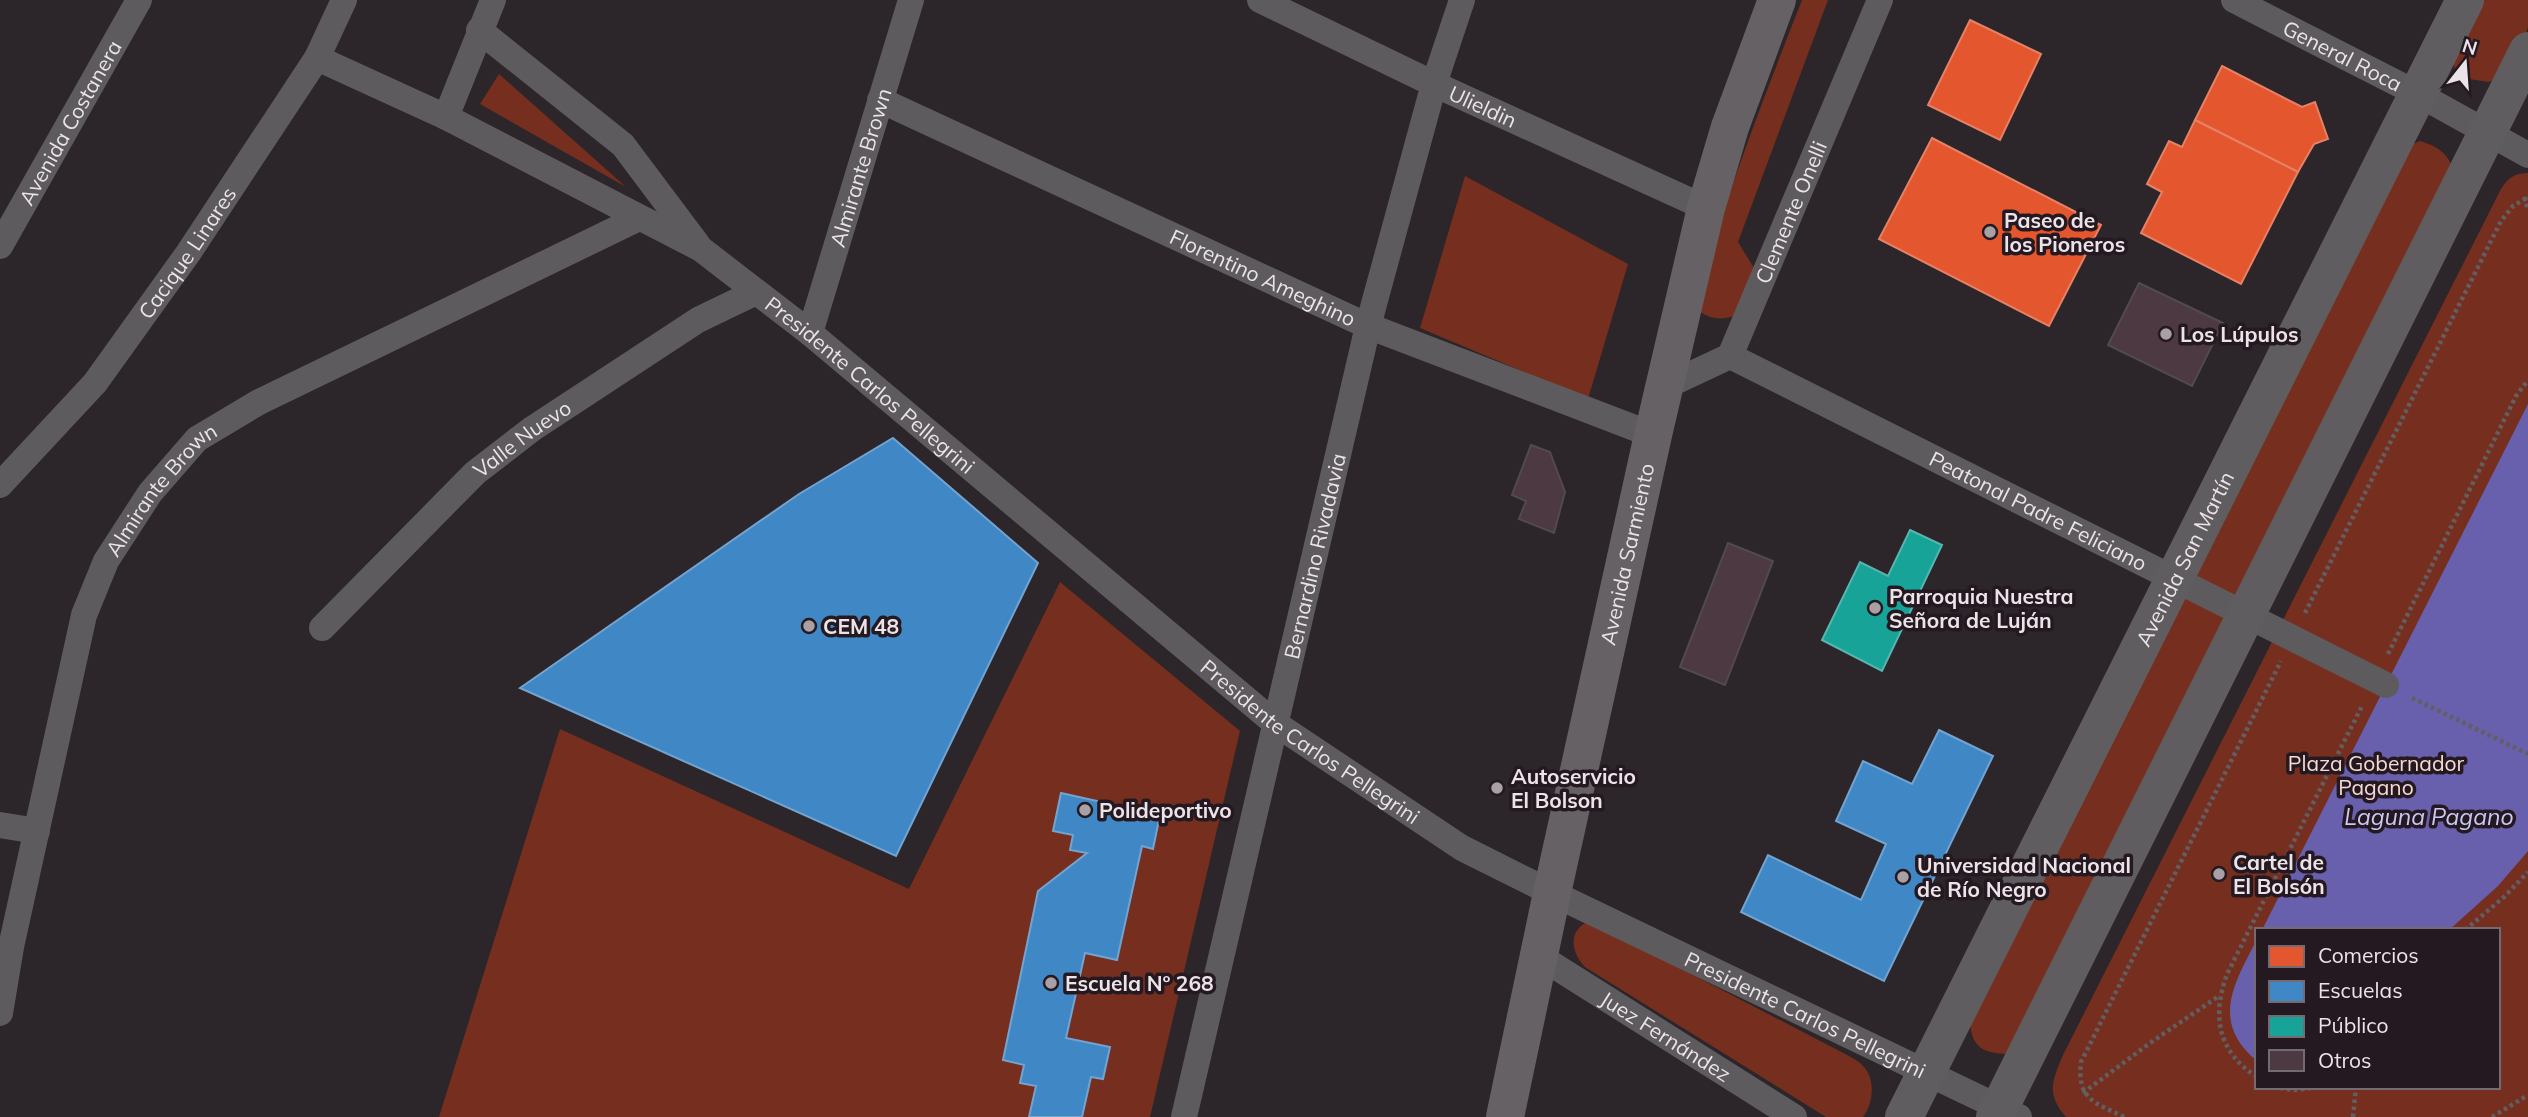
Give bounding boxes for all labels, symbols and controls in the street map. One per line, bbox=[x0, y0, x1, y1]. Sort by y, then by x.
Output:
street label: General Roca bbox=[2279, 14, 2407, 97]
north arrow bbox=[2430, 28, 2500, 98]
text: N bbox=[2460, 33, 2480, 60]
street label: Avenida Costanera bbox=[13, 35, 127, 209]
street label: Ulieldin bbox=[1445, 80, 1521, 133]
street label: Almirante Brown bbox=[824, 85, 897, 250]
street label: Clemente Onelli bbox=[1749, 137, 1832, 287]
street label: Cacique Linares bbox=[132, 182, 241, 324]
place label: Paseo de los Pioneros bbox=[2004, 207, 2125, 257]
street label: Florentino Ameghino bbox=[1166, 223, 1360, 332]
marker: Paseo de los Pioneros bbox=[1982, 224, 1998, 240]
street label: Presidente Carlos Pellegrini bbox=[760, 291, 980, 479]
place label: Los Lúpulos bbox=[2180, 321, 2298, 347]
marker: Los Lúpulos bbox=[2158, 326, 2174, 342]
street label: Valle Nuevo bbox=[468, 394, 576, 483]
street label: Almirante Brown bbox=[100, 417, 221, 561]
street label: Peatonal Padre Feliciano bbox=[1925, 445, 2151, 576]
street label: Bernardino Rivadavia bbox=[1278, 451, 1351, 661]
street label: Avenida Sarmiento bbox=[1594, 461, 1659, 647]
street label: Avenida San Martín bbox=[2130, 467, 2239, 650]
place label: Parroquia Nuestra Señora de Luján bbox=[1889, 583, 2074, 633]
marker: Parroquia Nuestra Señora de Luján bbox=[1867, 600, 1883, 616]
place label: CEM 48 bbox=[823, 613, 899, 639]
marker: CEM 48 bbox=[801, 618, 817, 634]
street label: Presidente Carlos Pellegrini bbox=[1196, 654, 1425, 829]
park label: Plaza Gobernador Pagano bbox=[2288, 750, 2464, 800]
place label: Autoservicio El Bolson bbox=[1511, 763, 1636, 813]
marker: Autoservicio El Bolson bbox=[1489, 780, 1505, 796]
place label: Polideportivo bbox=[1099, 797, 1232, 823]
marker: Polideportivo bbox=[1077, 802, 1093, 818]
water label: Laguna Pagano bbox=[2344, 802, 2514, 831]
place label: Cartel de El Bolsón bbox=[2233, 849, 2325, 899]
place label: Universidad Nacional de Río Negro bbox=[1917, 852, 2131, 902]
marker: Cartel de El Bolsón bbox=[2211, 866, 2227, 882]
marker: Universidad Nacional de Río Negro bbox=[1895, 869, 1911, 885]
legend bbox=[2255, 928, 2500, 1089]
text: Comercios bbox=[2318, 942, 2419, 968]
street label: Presidente Carlos Pellegrini bbox=[1681, 946, 1930, 1083]
place label: Escuela Nº 268 bbox=[1065, 970, 1214, 996]
marker: Escuela Nº 268 bbox=[1043, 975, 1059, 991]
text: Escuelas bbox=[2318, 977, 2403, 1003]
street label: Juez Fernández bbox=[1596, 985, 1736, 1087]
text: Público bbox=[2318, 1012, 2388, 1038]
text: Otros bbox=[2318, 1047, 2371, 1073]

